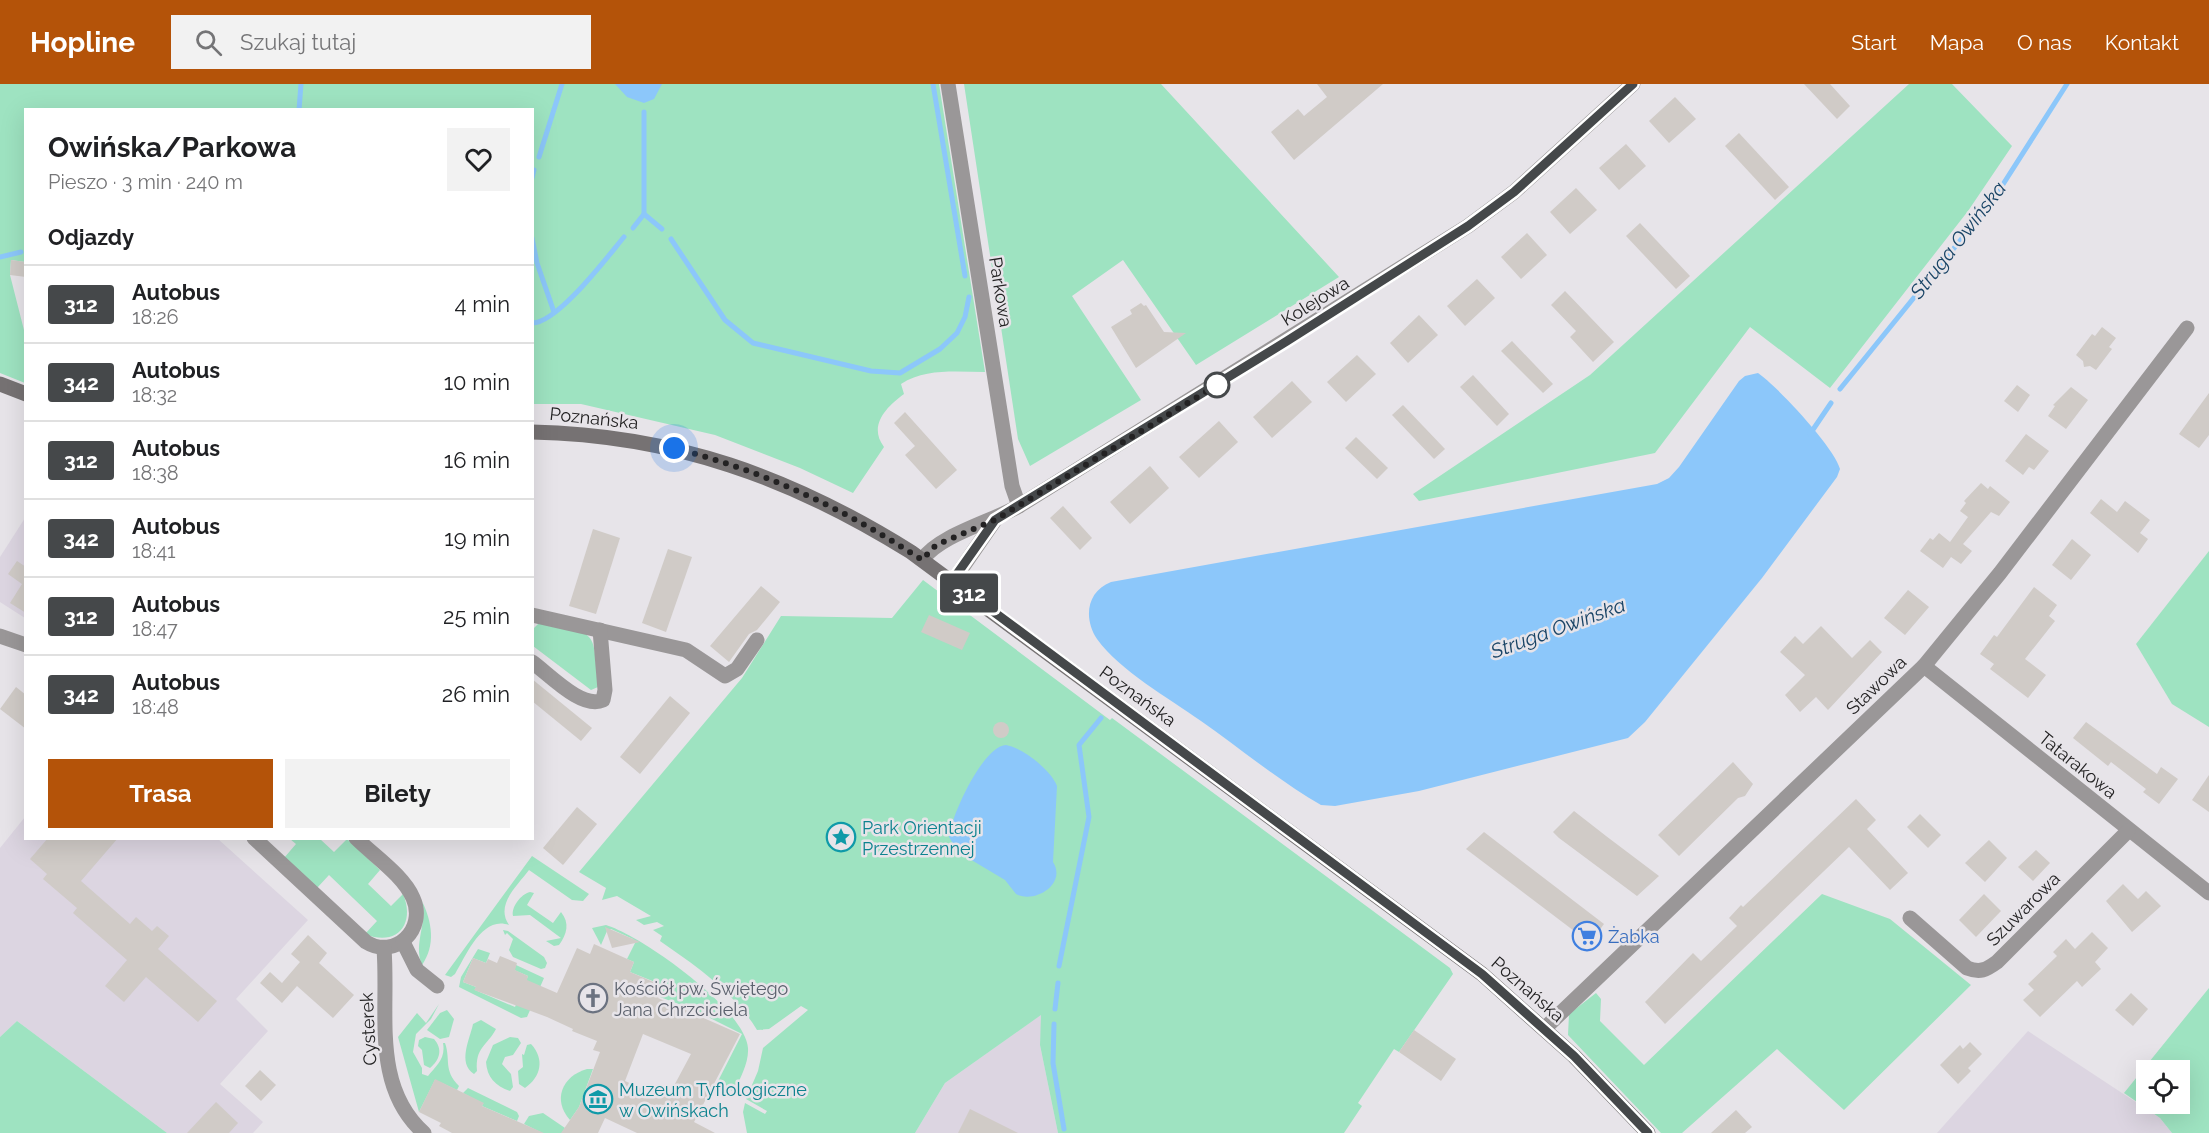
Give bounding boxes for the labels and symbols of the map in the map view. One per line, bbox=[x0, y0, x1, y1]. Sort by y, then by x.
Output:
water label: Struga Owińska bbox=[1904, 177, 2011, 304]
street label: Parkowa bbox=[985, 255, 1017, 329]
street label: Kolejowa bbox=[1277, 272, 1353, 330]
unlabelled marker bbox=[1204, 372, 1230, 398]
street label: Poznańska bbox=[549, 403, 639, 433]
your location bbox=[659, 433, 689, 463]
line badge: 312 bbox=[934, 574, 1004, 612]
water label: Struga Owińska bbox=[1486, 592, 1629, 664]
street label: Stawowa bbox=[1842, 651, 1910, 719]
street label: Poznańska bbox=[1096, 661, 1180, 731]
street label: Tatarakowa bbox=[2035, 727, 2121, 803]
place label: Park Orientacji Przestrzennej bbox=[862, 817, 982, 859]
place icon: Park Orientacji Przestrzennej bbox=[825, 821, 857, 853]
street label: Szuwarowa bbox=[1982, 868, 2064, 950]
supermarket icon: Żabka bbox=[1571, 920, 1603, 952]
place label: Żabka bbox=[1608, 926, 1660, 947]
street label: Poznańska bbox=[1487, 952, 1569, 1026]
place label: Kościół pw. Świętego Jana Chrzciciela bbox=[614, 977, 789, 1020]
church icon: Kościół pw. Świętego Jana Chrzciciela bbox=[577, 982, 609, 1014]
street label: Cysterek bbox=[356, 991, 380, 1066]
place label: Muzeum Tyflologiczne w Owińskach bbox=[619, 1079, 807, 1121]
museum icon: Muzeum Tyflologiczne w Owińskach bbox=[582, 1083, 614, 1115]

